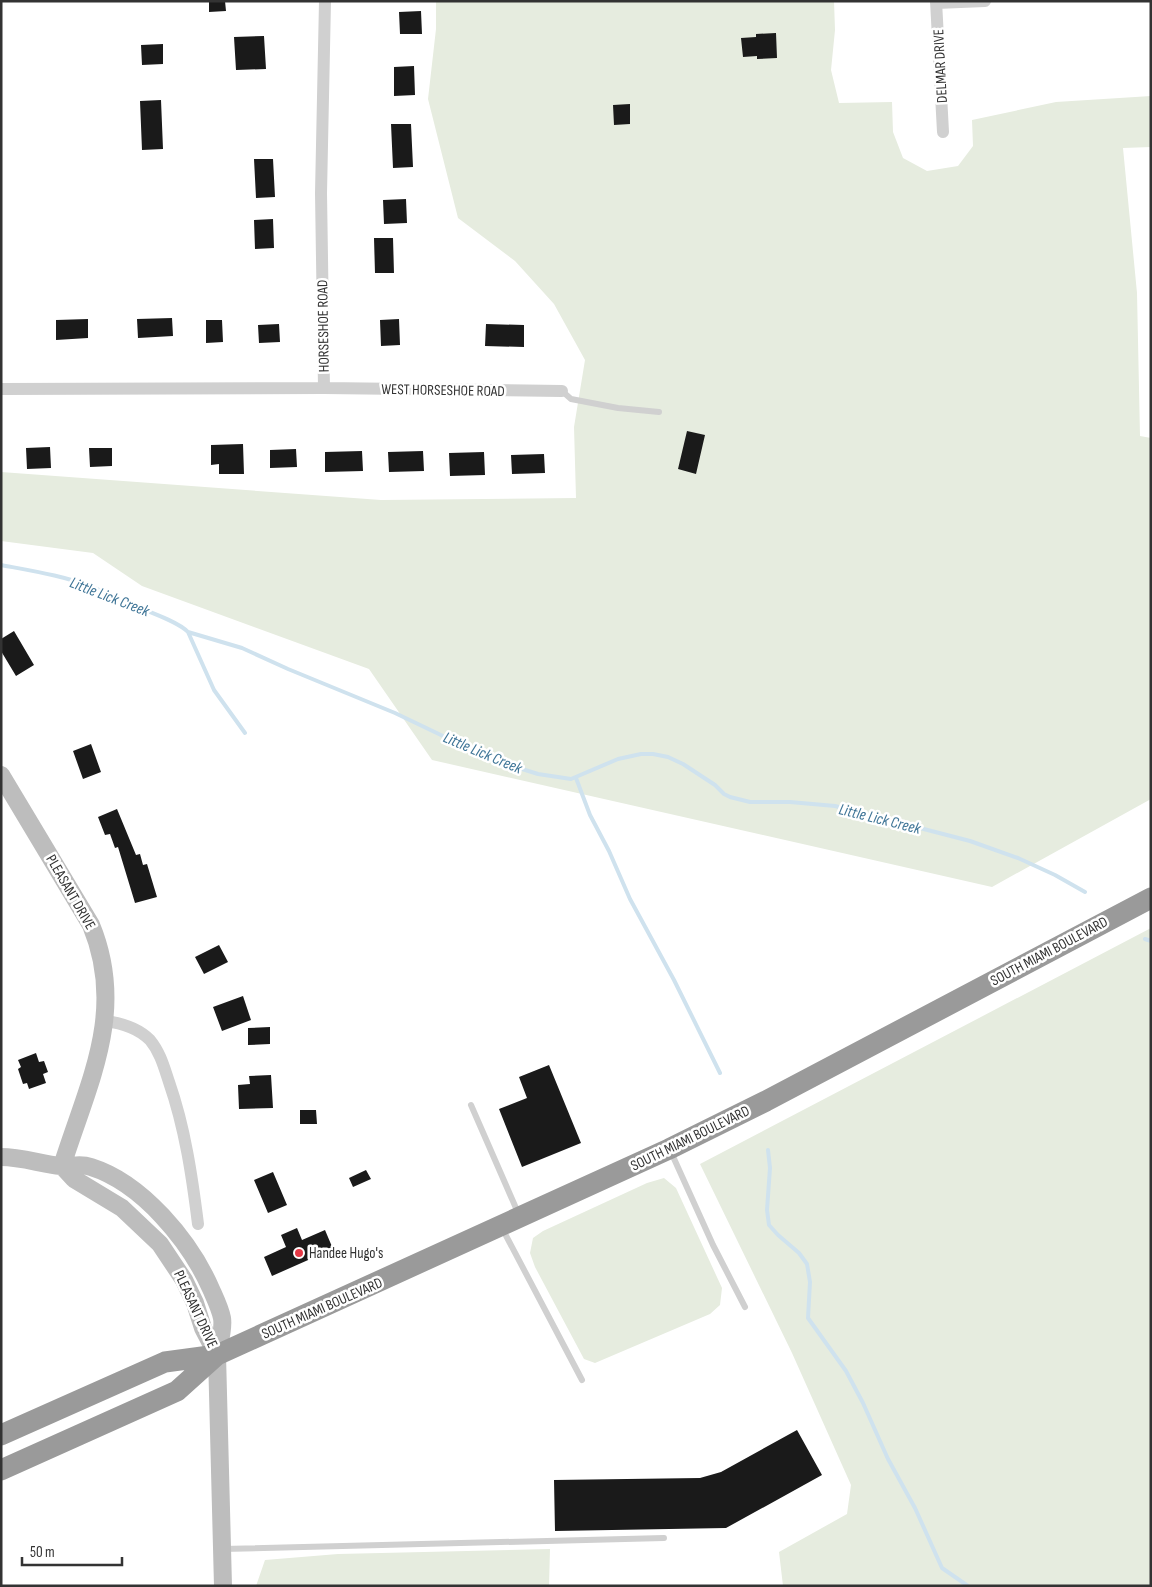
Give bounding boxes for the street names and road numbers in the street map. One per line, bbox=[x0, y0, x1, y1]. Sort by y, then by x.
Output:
street label: DELMAR DRIVE bbox=[929, 29, 952, 103]
street label: HORSESHOE ROAD bbox=[313, 280, 334, 372]
street label: WEST HORSESHOE ROAD bbox=[381, 380, 505, 401]
street label: PLEASANT DRIVE bbox=[41, 851, 100, 933]
street label: SOUTH MIAMI BOULEVARD bbox=[987, 912, 1111, 990]
street label: SOUTH MIAMI BOULEVARD bbox=[628, 1101, 753, 1176]
street label: PLEASANT DRIVE bbox=[169, 1267, 222, 1351]
street label: SOUTH MIAMI BOULEVARD bbox=[259, 1273, 386, 1344]

